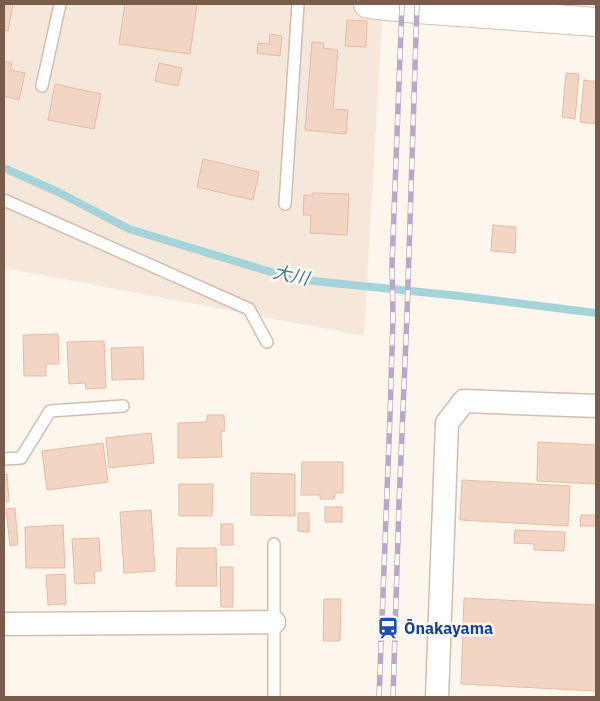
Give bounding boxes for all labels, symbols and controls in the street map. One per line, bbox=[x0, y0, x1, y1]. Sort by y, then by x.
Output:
water label: 大川 bbox=[271, 260, 313, 290]
station icon: Ōnakayama bbox=[375, 615, 401, 641]
place label: Ōnakayama bbox=[404, 618, 493, 638]

